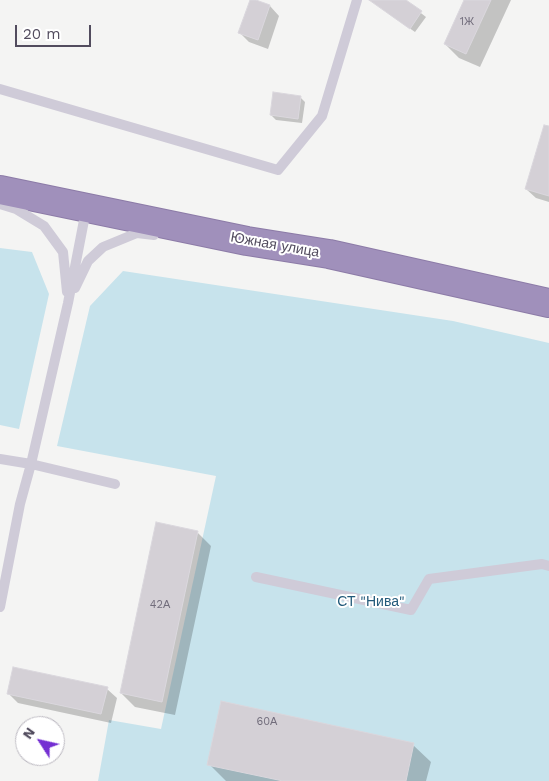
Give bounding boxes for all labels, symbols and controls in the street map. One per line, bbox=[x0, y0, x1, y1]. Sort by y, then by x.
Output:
scale bar bbox=[18, 15, 94, 47]
house number: 1Ж bbox=[460, 15, 474, 29]
text: 20 m bbox=[23, 25, 61, 43]
street label: Южная улица bbox=[229, 229, 321, 261]
park label: СТ "Нива" bbox=[337, 594, 405, 610]
house number: 42А bbox=[150, 598, 170, 612]
house number: 60А bbox=[257, 715, 277, 729]
north arrow bbox=[15, 716, 65, 766]
text: N bbox=[19, 724, 38, 742]

